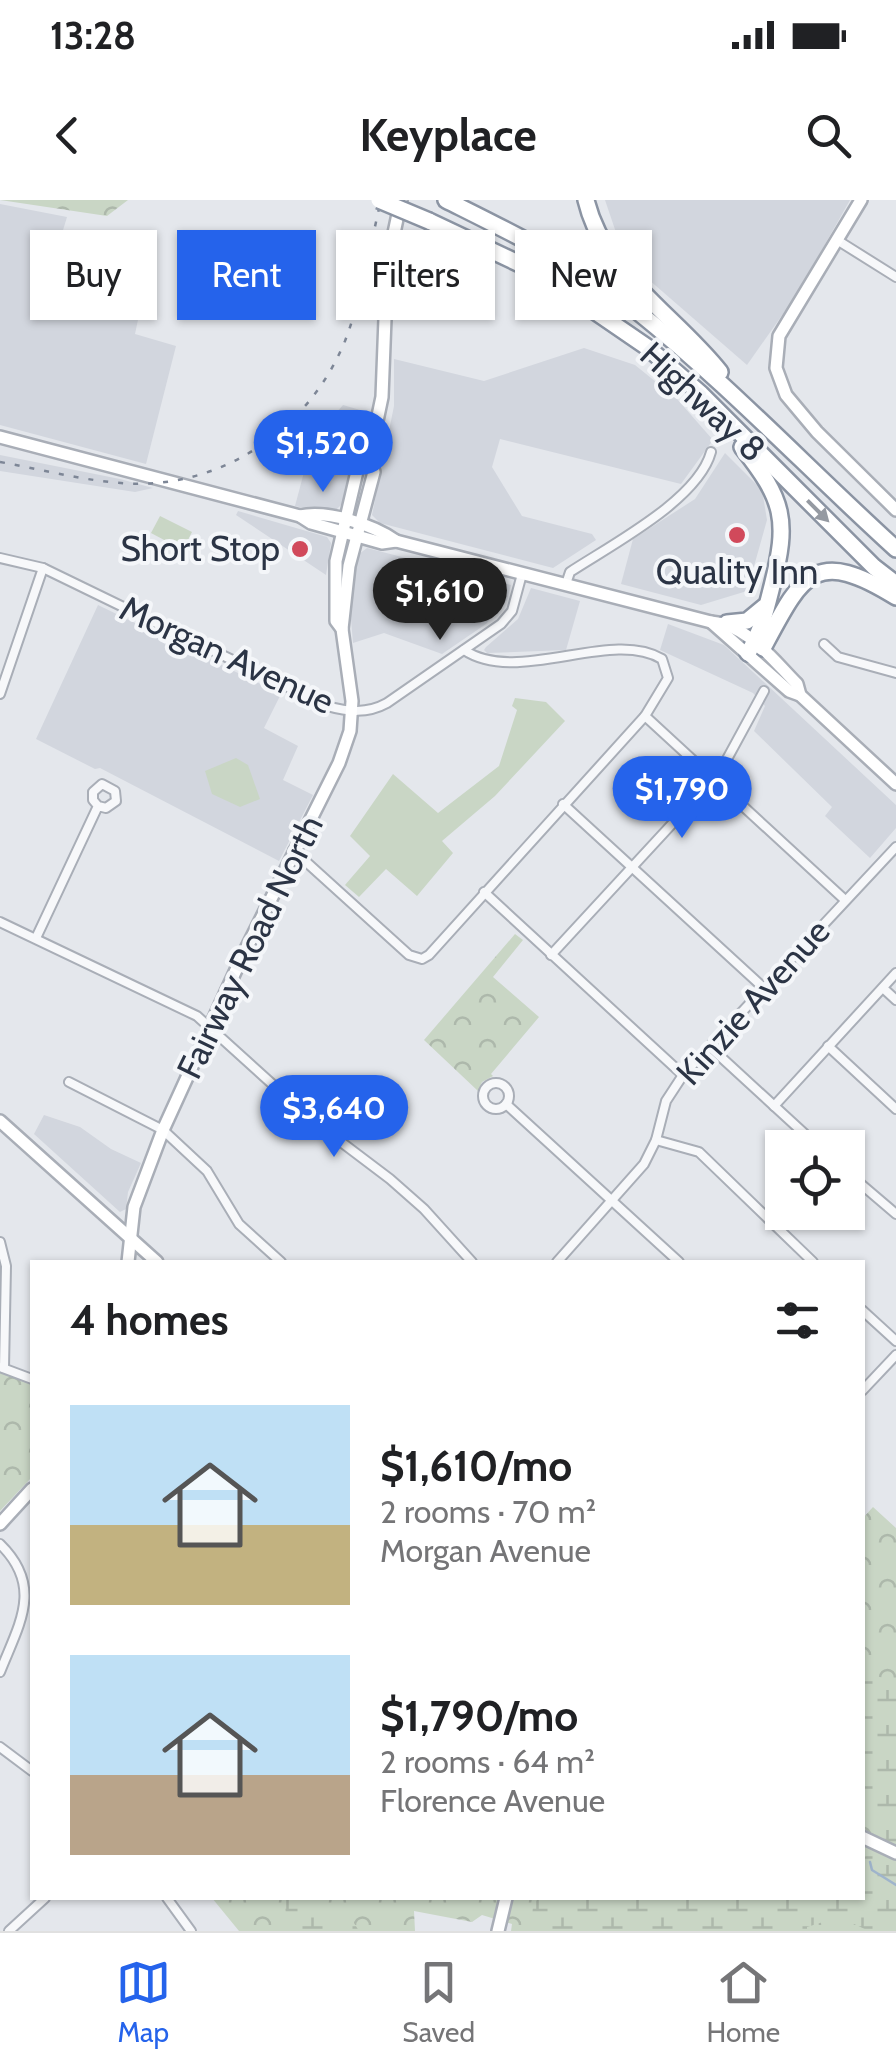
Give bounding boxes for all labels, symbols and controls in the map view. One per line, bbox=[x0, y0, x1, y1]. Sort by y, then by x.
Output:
text: 13:28 bbox=[50, 12, 136, 59]
icon: back bbox=[40, 108, 95, 163]
text: Keyplace bbox=[359, 108, 537, 162]
icon: search bbox=[801, 108, 856, 163]
chip: Buy bbox=[30, 230, 157, 320]
chip: Rent bbox=[177, 230, 316, 320]
chip: Filters bbox=[336, 230, 495, 320]
chip: New bbox=[515, 230, 652, 320]
street label: Highway 8 bbox=[632, 333, 775, 471]
pin: $1,520 bbox=[242, 410, 404, 495]
text: $1,520 bbox=[276, 423, 370, 462]
one-way arrow bbox=[806, 499, 830, 523]
marker: Quality Inn bbox=[726, 524, 748, 546]
place label: Short Stop bbox=[121, 527, 280, 570]
marker: Short Stop bbox=[289, 538, 311, 560]
place label: Quality Inn bbox=[656, 550, 818, 593]
pin: $1,610 bbox=[359, 558, 521, 643]
text: $1,610 bbox=[395, 571, 485, 610]
street label: Morgan Avenue bbox=[114, 586, 341, 723]
pin: $1,790 bbox=[601, 756, 763, 841]
text: $1,790 bbox=[635, 769, 729, 808]
street label: Fairway Road North bbox=[167, 808, 332, 1085]
street label: Kinzie Avenue bbox=[667, 910, 838, 1093]
pin: $3,640 bbox=[253, 1075, 415, 1160]
text: $3,640 bbox=[282, 1088, 386, 1127]
map controls bbox=[765, 1130, 865, 1230]
button: locate bbox=[765, 1130, 865, 1230]
icon: filters bbox=[770, 1293, 825, 1348]
text: 4 homes bbox=[70, 1294, 229, 1346]
text: $1,610/mo bbox=[380, 1440, 572, 1492]
icon: home bbox=[150, 1445, 270, 1565]
text: 2 rooms · 70 m² bbox=[380, 1492, 596, 1531]
text: Morgan Avenue bbox=[380, 1531, 591, 1570]
text: $1,790/mo bbox=[380, 1690, 578, 1742]
icon: home bbox=[150, 1695, 270, 1815]
text: 2 rooms · 64 m² bbox=[380, 1742, 595, 1781]
text: Florence Avenue bbox=[380, 1781, 605, 1820]
tab: Map bbox=[116, 1955, 171, 2049]
tab: Saved bbox=[402, 1955, 475, 2049]
tab: Home bbox=[707, 1955, 780, 2049]

